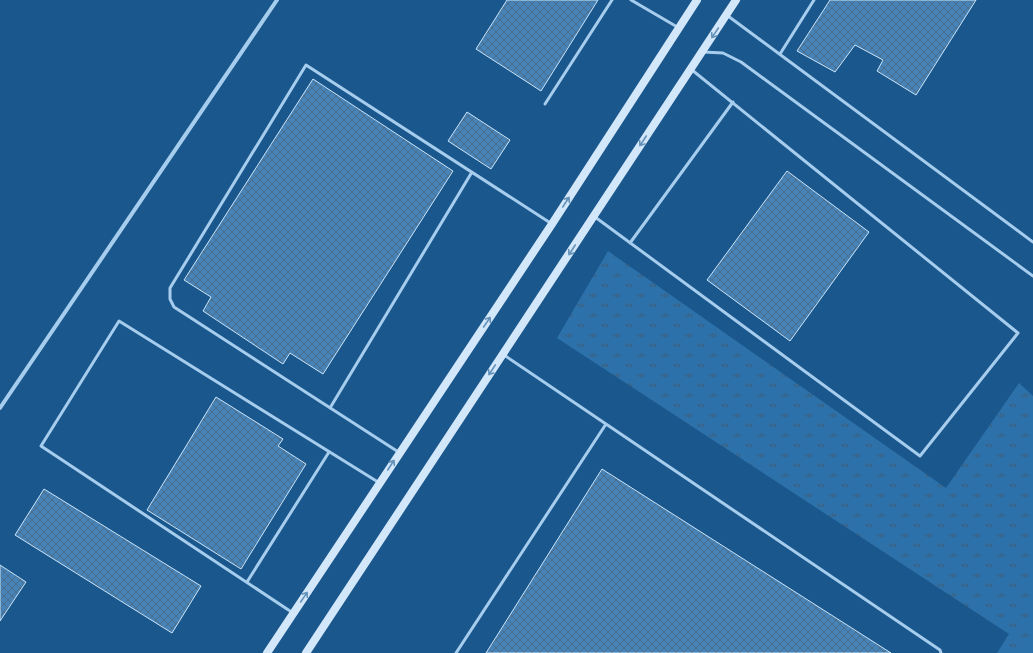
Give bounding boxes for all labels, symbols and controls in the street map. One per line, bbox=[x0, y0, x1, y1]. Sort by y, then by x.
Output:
one-way arrow bbox=[710, 27, 719, 38]
one-way arrow bbox=[639, 135, 647, 146]
one-way arrow bbox=[562, 197, 570, 208]
one-way arrow bbox=[567, 244, 575, 256]
one-way arrow bbox=[483, 316, 491, 328]
one-way arrow bbox=[488, 364, 496, 376]
one-way arrow bbox=[387, 460, 396, 471]
one-way arrow bbox=[300, 592, 308, 603]

